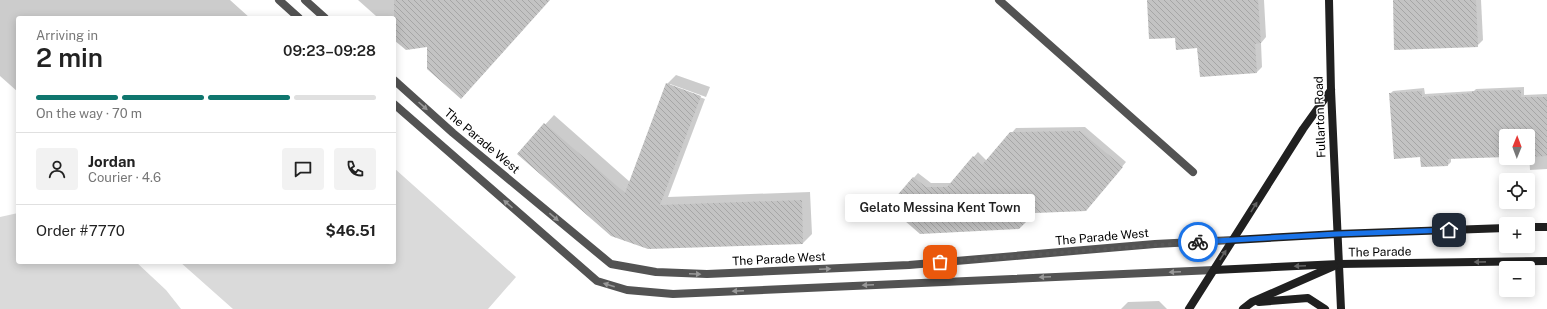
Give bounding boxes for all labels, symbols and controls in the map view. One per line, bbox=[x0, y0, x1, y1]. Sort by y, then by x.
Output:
text: Arriving in bbox=[36, 28, 98, 43]
text: 2 min bbox=[36, 42, 103, 73]
text: 09:23–09:28 bbox=[283, 42, 376, 59]
street label: Fullarton Road bbox=[1312, 76, 1328, 158]
one-way arrow bbox=[418, 102, 428, 111]
text: On the way · 70 m bbox=[36, 106, 142, 121]
street label: The Parade West bbox=[442, 106, 523, 177]
north arrow bbox=[1499, 129, 1535, 165]
map controls bbox=[1499, 129, 1535, 297]
button: person bbox=[36, 148, 78, 190]
button: chat bbox=[282, 148, 324, 190]
button: phone bbox=[334, 148, 376, 190]
text: Jordan bbox=[88, 153, 135, 170]
text: Courier · 4.6 bbox=[88, 170, 161, 185]
button: locate bbox=[1499, 173, 1535, 209]
callout: Gelato Messina Kent Town bbox=[845, 194, 1035, 222]
one-way arrow bbox=[503, 200, 514, 209]
text: Gelato Messina Kent Town bbox=[859, 200, 1021, 215]
one-way arrow bbox=[1250, 201, 1257, 213]
one-way arrow bbox=[549, 213, 560, 222]
pin bbox=[1432, 213, 1466, 247]
button: + bbox=[1499, 217, 1535, 253]
icon: home bbox=[1438, 219, 1460, 241]
text: Order #7770 bbox=[36, 222, 125, 239]
text: $46.51 bbox=[325, 222, 376, 239]
courier bbox=[1178, 222, 1218, 262]
street label: The Parade West bbox=[1055, 226, 1150, 248]
icon: bike bbox=[1187, 231, 1209, 253]
street label: The Parade bbox=[1348, 244, 1412, 260]
pin bbox=[923, 245, 957, 279]
street label: The Parade West bbox=[732, 250, 826, 268]
one-way arrow bbox=[1219, 250, 1227, 260]
icon: bag bbox=[929, 251, 951, 273]
one-way arrow bbox=[1473, 259, 1486, 265]
button: − bbox=[1499, 261, 1535, 297]
one-way arrow bbox=[1293, 263, 1306, 269]
one-way arrow bbox=[819, 265, 831, 272]
one-way arrow bbox=[1169, 268, 1181, 275]
one-way arrow bbox=[689, 270, 701, 277]
one-way arrow bbox=[1039, 274, 1051, 281]
one-way arrow bbox=[603, 282, 615, 288]
one-way arrow bbox=[861, 282, 874, 288]
one-way arrow bbox=[731, 288, 744, 294]

